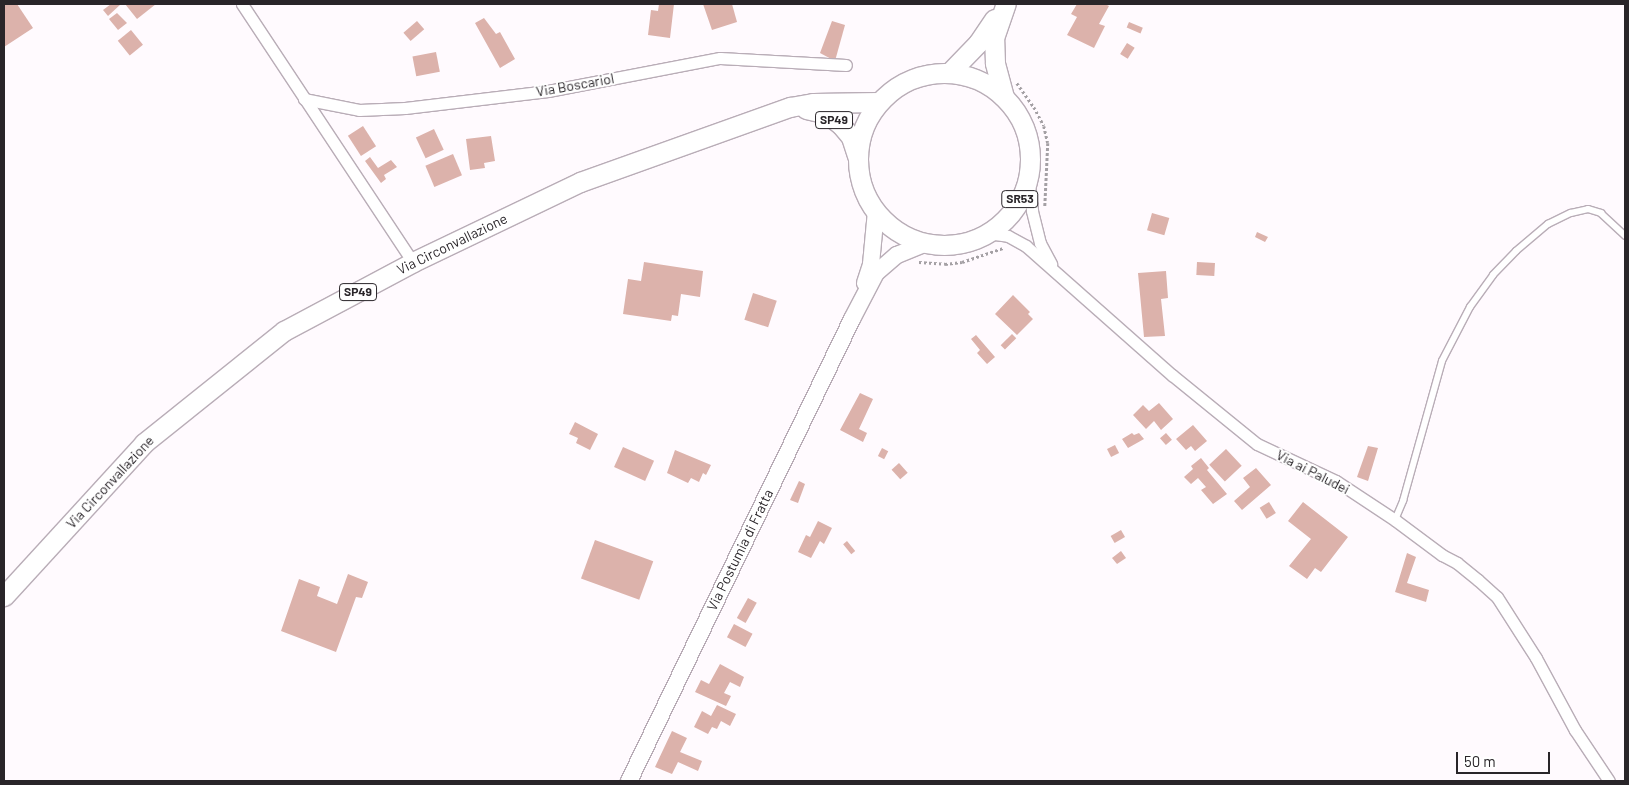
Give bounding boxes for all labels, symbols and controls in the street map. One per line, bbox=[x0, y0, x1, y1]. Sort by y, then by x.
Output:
street label: Via Boscariol bbox=[535, 70, 615, 100]
road number: SP49 bbox=[814, 110, 854, 130]
road number: SR53 bbox=[1001, 190, 1039, 208]
street label: Via Circonvallazione bbox=[394, 210, 510, 278]
road number: SP49 bbox=[338, 282, 378, 302]
street label: Via Circonvallazione bbox=[63, 432, 157, 532]
street label: Via ai Paludei bbox=[1274, 446, 1352, 498]
street label: Via Postumia di Fratta bbox=[703, 486, 777, 614]
scale bar bbox=[1459, 742, 1553, 774]
text: 50 m bbox=[1464, 752, 1496, 770]

